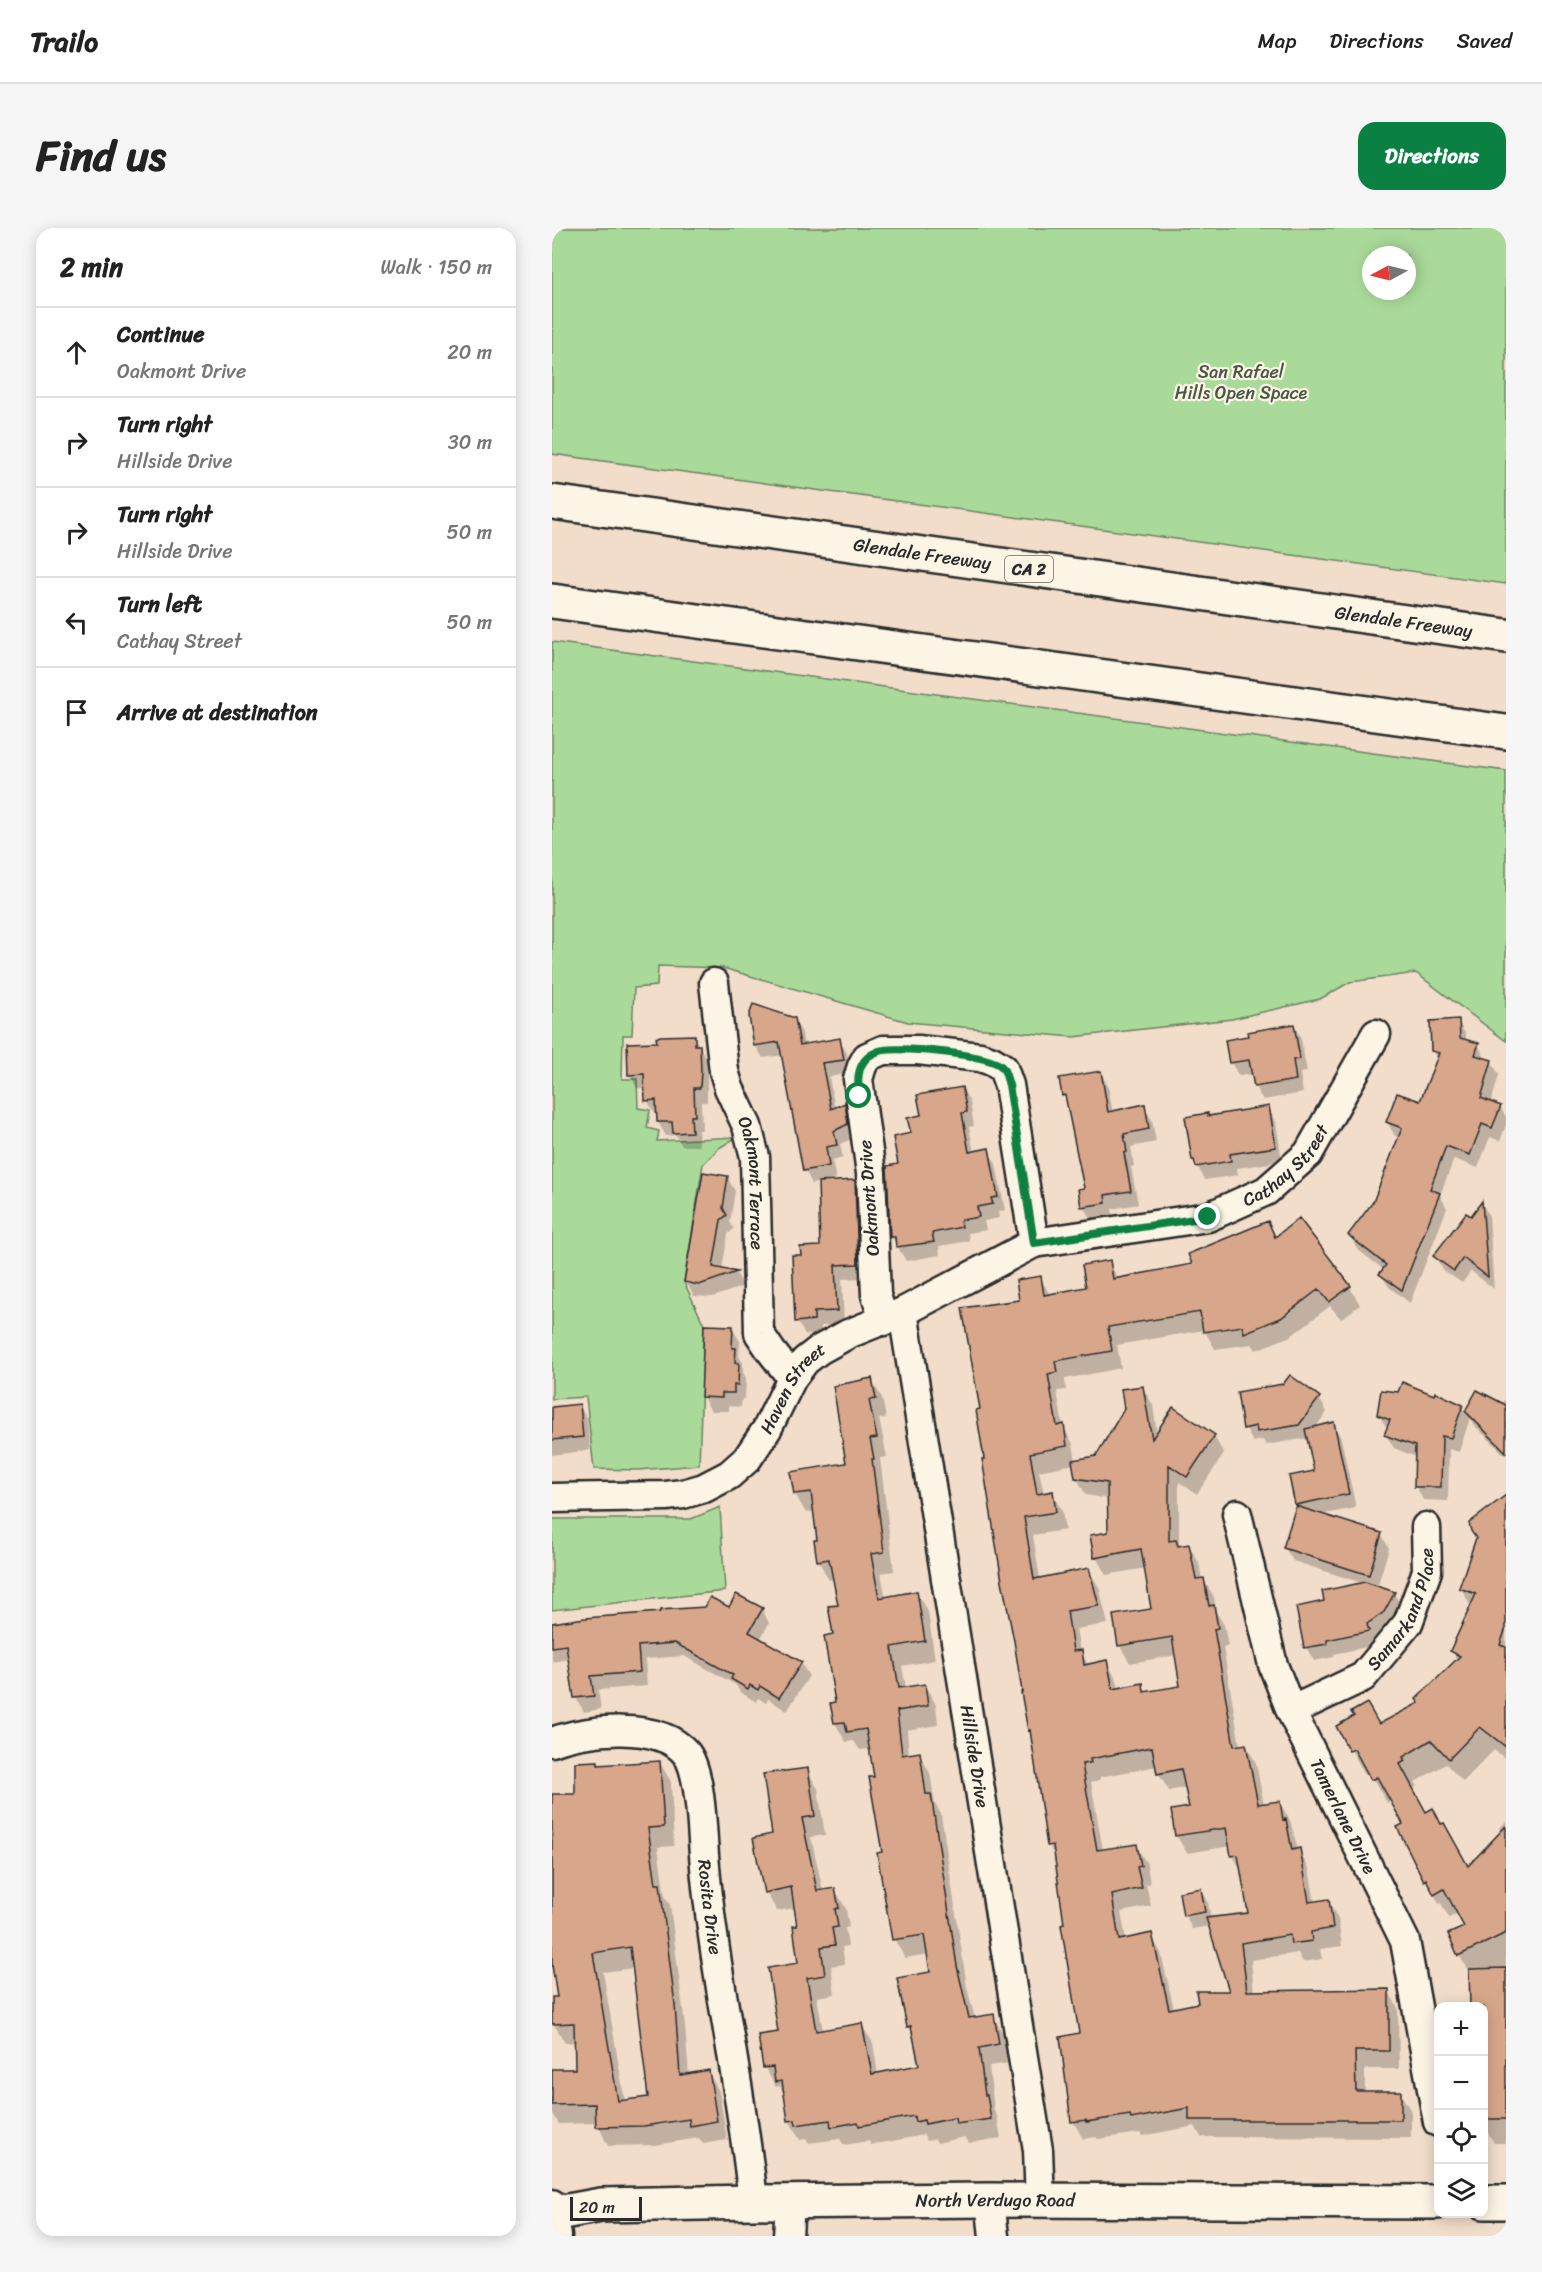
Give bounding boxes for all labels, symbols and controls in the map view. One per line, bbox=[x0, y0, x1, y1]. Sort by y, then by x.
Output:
text: Trailo bbox=[30, 17, 98, 66]
text: Map bbox=[1258, 22, 1296, 60]
text: Directions bbox=[1329, 22, 1424, 60]
text: Saved bbox=[1457, 22, 1512, 60]
text: Find us bbox=[36, 119, 166, 193]
button: Directions bbox=[1358, 122, 1506, 190]
text: 2 min bbox=[60, 244, 123, 290]
north arrow bbox=[1362, 246, 1416, 300]
text: Walk · 150 m bbox=[380, 250, 492, 285]
text: Continue bbox=[117, 315, 205, 354]
text: 20 m bbox=[447, 335, 492, 370]
icon: ahead bbox=[60, 336, 93, 369]
text: Oakmont Drive bbox=[117, 354, 246, 389]
park label: San Rafael Hills Open Space bbox=[1175, 356, 1307, 409]
text: Turn right bbox=[117, 405, 212, 444]
text: 30 m bbox=[448, 425, 492, 460]
icon: right bbox=[60, 426, 93, 459]
text: Hillside Drive bbox=[117, 444, 232, 479]
text: Turn right bbox=[117, 495, 212, 534]
text: 50 m bbox=[447, 515, 492, 550]
icon: right bbox=[60, 516, 93, 549]
street label: Glendale Freeway bbox=[851, 529, 994, 580]
text: Hillside Drive bbox=[117, 534, 232, 569]
road number: CA 2 bbox=[1005, 556, 1053, 582]
text: Turn left bbox=[117, 585, 202, 624]
street label: Glendale Freeway bbox=[1333, 596, 1475, 647]
text: 50 m bbox=[447, 605, 492, 640]
icon: left bbox=[60, 606, 93, 639]
text: Cathay Street bbox=[117, 624, 242, 659]
text: Arrive at destination bbox=[117, 693, 318, 732]
icon: arrive bbox=[60, 696, 93, 729]
route start bbox=[845, 1082, 871, 1108]
street label: Oakmont Terrace bbox=[728, 1110, 773, 1250]
street label: Cathay Street bbox=[1237, 1118, 1338, 1216]
street label: Oakmont Drive bbox=[849, 1139, 889, 1257]
route end bbox=[1194, 1203, 1220, 1229]
street label: Haven Street bbox=[751, 1333, 832, 1440]
street label: Samarkand Place bbox=[1358, 1548, 1443, 1678]
street label: Hillside Drive bbox=[951, 1702, 999, 1810]
street label: Tamerlane Drive bbox=[1301, 1753, 1386, 1880]
street label: Rosita Drive bbox=[688, 1858, 732, 1957]
map controls bbox=[1434, 2002, 1488, 2218]
button: + bbox=[1434, 2002, 1488, 2056]
button: − bbox=[1434, 2056, 1488, 2110]
button: locate bbox=[1434, 2110, 1488, 2164]
button: layers bbox=[1434, 2164, 1488, 2218]
street label: North Verdugo Road bbox=[915, 2184, 1076, 2217]
text: 20 m bbox=[579, 2193, 615, 2222]
scale bar bbox=[570, 2194, 642, 2222]

